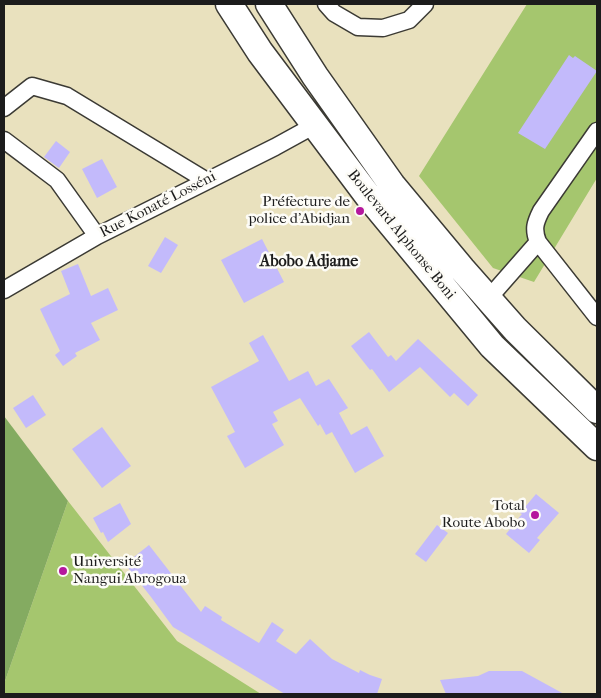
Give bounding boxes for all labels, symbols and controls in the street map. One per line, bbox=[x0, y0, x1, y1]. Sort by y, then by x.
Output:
street label: Boulevard Alphonse Boni bbox=[343, 166, 459, 304]
street label: Rue Konaté Losséni bbox=[97, 168, 219, 242]
place label: Préfecture de police d'Abidjan bbox=[248, 193, 350, 228]
marker: Préfecture de police d'Abidjan bbox=[354, 205, 366, 217]
district label: Abobo Adjame bbox=[260, 252, 358, 272]
place label: Total Route Abobo bbox=[442, 497, 525, 532]
marker: Total Route Abobo bbox=[529, 509, 541, 521]
place label: Université Nangui Abrogoua bbox=[73, 553, 186, 588]
marker: Université Nangui Abrogoua bbox=[57, 565, 69, 577]

